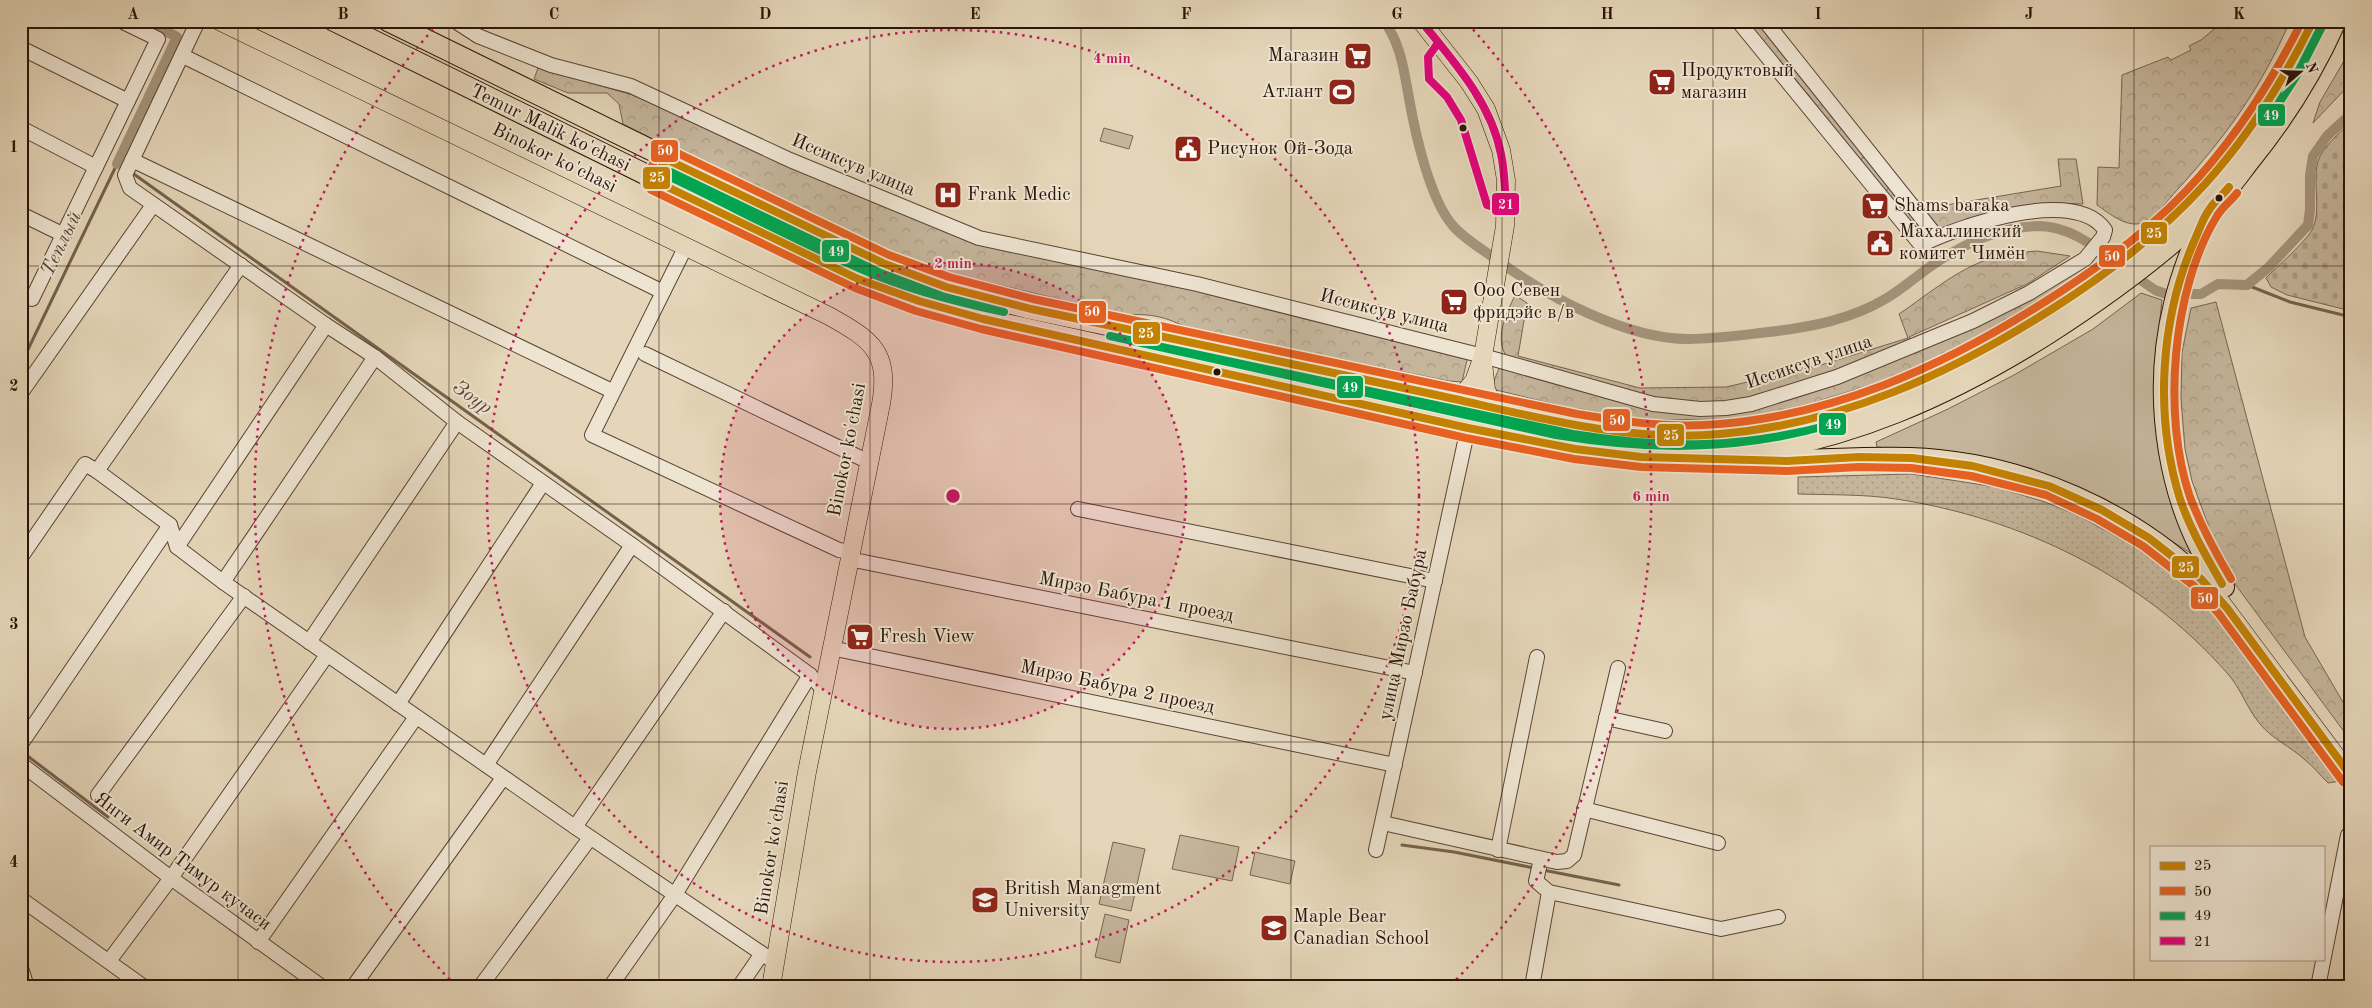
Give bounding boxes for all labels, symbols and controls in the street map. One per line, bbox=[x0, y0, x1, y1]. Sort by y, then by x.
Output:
text: A bbox=[127, 7, 139, 23]
text: B bbox=[337, 7, 349, 23]
text: C bbox=[549, 7, 559, 23]
text: D bbox=[759, 7, 771, 23]
text: E bbox=[969, 7, 981, 23]
text: F bbox=[1181, 7, 1192, 23]
text: G bbox=[1391, 7, 1403, 23]
text: H bbox=[1600, 7, 1614, 23]
text: I bbox=[1814, 7, 1822, 23]
text: J bbox=[2025, 7, 2034, 23]
text: K bbox=[2233, 7, 2245, 23]
supermarket icon: Магазин bbox=[1343, 41, 1373, 71]
place label: Магазин bbox=[1268, 47, 1339, 66]
north arrow bbox=[2274, 48, 2324, 98]
text: 4 min bbox=[1093, 52, 1131, 67]
text: N bbox=[2303, 60, 2320, 76]
place label: Продуктовый магазин bbox=[1681, 62, 1794, 103]
supermarket icon: Продуктовый магазин bbox=[1647, 67, 1677, 97]
sports icon: Атлант bbox=[1327, 77, 1357, 107]
street label: Temur Malik ko'chasi bbox=[467, 82, 633, 176]
place label: Атлант bbox=[1261, 83, 1323, 102]
line badge: 49 bbox=[2257, 103, 2286, 127]
text: 49 bbox=[2263, 109, 2279, 123]
street label: Binokor ko'chasi bbox=[489, 121, 619, 197]
unlabelled marker bbox=[1458, 123, 1468, 133]
street label: Иссиксув улица bbox=[788, 131, 918, 201]
public building icon: Рисунок Ой-Зода bbox=[1173, 134, 1203, 164]
line badge: 50 bbox=[650, 139, 679, 163]
text: 1 bbox=[9, 140, 19, 156]
place label: Рисунок Ой-Зода bbox=[1207, 140, 1354, 159]
text: 50 bbox=[657, 144, 673, 158]
line badge: 25 bbox=[642, 166, 671, 190]
text: 25 bbox=[649, 171, 665, 185]
hospital icon: Frank Medic bbox=[933, 180, 963, 210]
place label: Frank Medic bbox=[967, 186, 1070, 205]
supermarket icon: Shams baraka bbox=[1860, 191, 1890, 221]
line badge: 21 bbox=[1491, 192, 1520, 216]
unlabelled marker bbox=[2214, 193, 2224, 203]
place label: Shams baraka bbox=[1894, 197, 2010, 216]
text: 21 bbox=[1498, 198, 1514, 212]
water label: Теплый bbox=[38, 209, 86, 279]
line badge: 25 bbox=[2140, 221, 2168, 245]
place label: Махаллинский комитет Чимён bbox=[1899, 223, 2025, 264]
text: 25 bbox=[2146, 227, 2162, 241]
public building icon: Махаллинский комитет Чимён bbox=[1865, 228, 1895, 258]
line badge: 49 bbox=[821, 239, 850, 263]
line badge: 50 bbox=[2098, 244, 2126, 268]
text: 49 bbox=[828, 245, 844, 259]
text: 50 bbox=[2104, 250, 2120, 264]
text: 2 min bbox=[934, 257, 972, 272]
place label: Ооо Севен фридэйс в/в bbox=[1473, 282, 1574, 323]
street label: Иссиксув улица bbox=[1317, 287, 1451, 337]
supermarket icon: Ооо Севен фридэйс в/в bbox=[1439, 287, 1469, 317]
line badge: 50 bbox=[1078, 300, 1107, 324]
text: 50 bbox=[1084, 305, 1100, 319]
line badge: 25 bbox=[1132, 321, 1161, 345]
text: 25 bbox=[1138, 327, 1154, 341]
street label: Иссиксув улица bbox=[1743, 332, 1875, 394]
unlabelled marker bbox=[1212, 367, 1222, 377]
line badge: 49 bbox=[1336, 375, 1364, 399]
water label: Зоур bbox=[449, 377, 496, 419]
text: 2 bbox=[9, 379, 19, 395]
text: 49 bbox=[1342, 381, 1358, 395]
street label: Binokor ko'chasi bbox=[826, 382, 870, 518]
line badge: 50 bbox=[1602, 408, 1631, 432]
line badge: 49 bbox=[1818, 412, 1847, 436]
text: 50 bbox=[1609, 414, 1625, 428]
text: 49 bbox=[1825, 418, 1841, 432]
line badge: 25 bbox=[1656, 423, 1685, 447]
text: 25 bbox=[1663, 429, 1679, 443]
centre of rings bbox=[944, 487, 962, 505]
text: 6 min bbox=[1632, 490, 1670, 505]
street label: улица Мирзо Бабура bbox=[1377, 547, 1432, 722]
line badge: 25 bbox=[2171, 555, 2200, 579]
text: 25 bbox=[2178, 561, 2194, 575]
street label: Мирзо Бабура 1 проезд bbox=[1037, 570, 1236, 626]
line badge: 50 bbox=[2190, 586, 2219, 610]
text: 50 bbox=[2197, 592, 2213, 606]
text: 3 bbox=[9, 617, 19, 633]
supermarket icon: Fresh View bbox=[845, 622, 875, 652]
place label: Fresh View bbox=[879, 628, 975, 647]
street label: Мирзо Бабура 2 проезд bbox=[1018, 658, 1217, 718]
street label: Binokor ko'chasi bbox=[753, 780, 793, 916]
street label: Янги Амир Тимур кучаси bbox=[90, 789, 274, 935]
legend bbox=[2150, 846, 2324, 960]
text: 4 bbox=[9, 855, 19, 871]
text: 25 bbox=[2194, 859, 2211, 874]
place label: British Managment University bbox=[1004, 880, 1162, 921]
school or university icon: British Managment University bbox=[970, 885, 1000, 915]
text: 50 bbox=[2194, 885, 2211, 900]
place label: Maple Bear Canadian School bbox=[1293, 908, 1429, 949]
text: 49 bbox=[2194, 909, 2211, 924]
school or university icon: Maple Bear Canadian School bbox=[1259, 913, 1289, 943]
text: 21 bbox=[2194, 935, 2211, 950]

